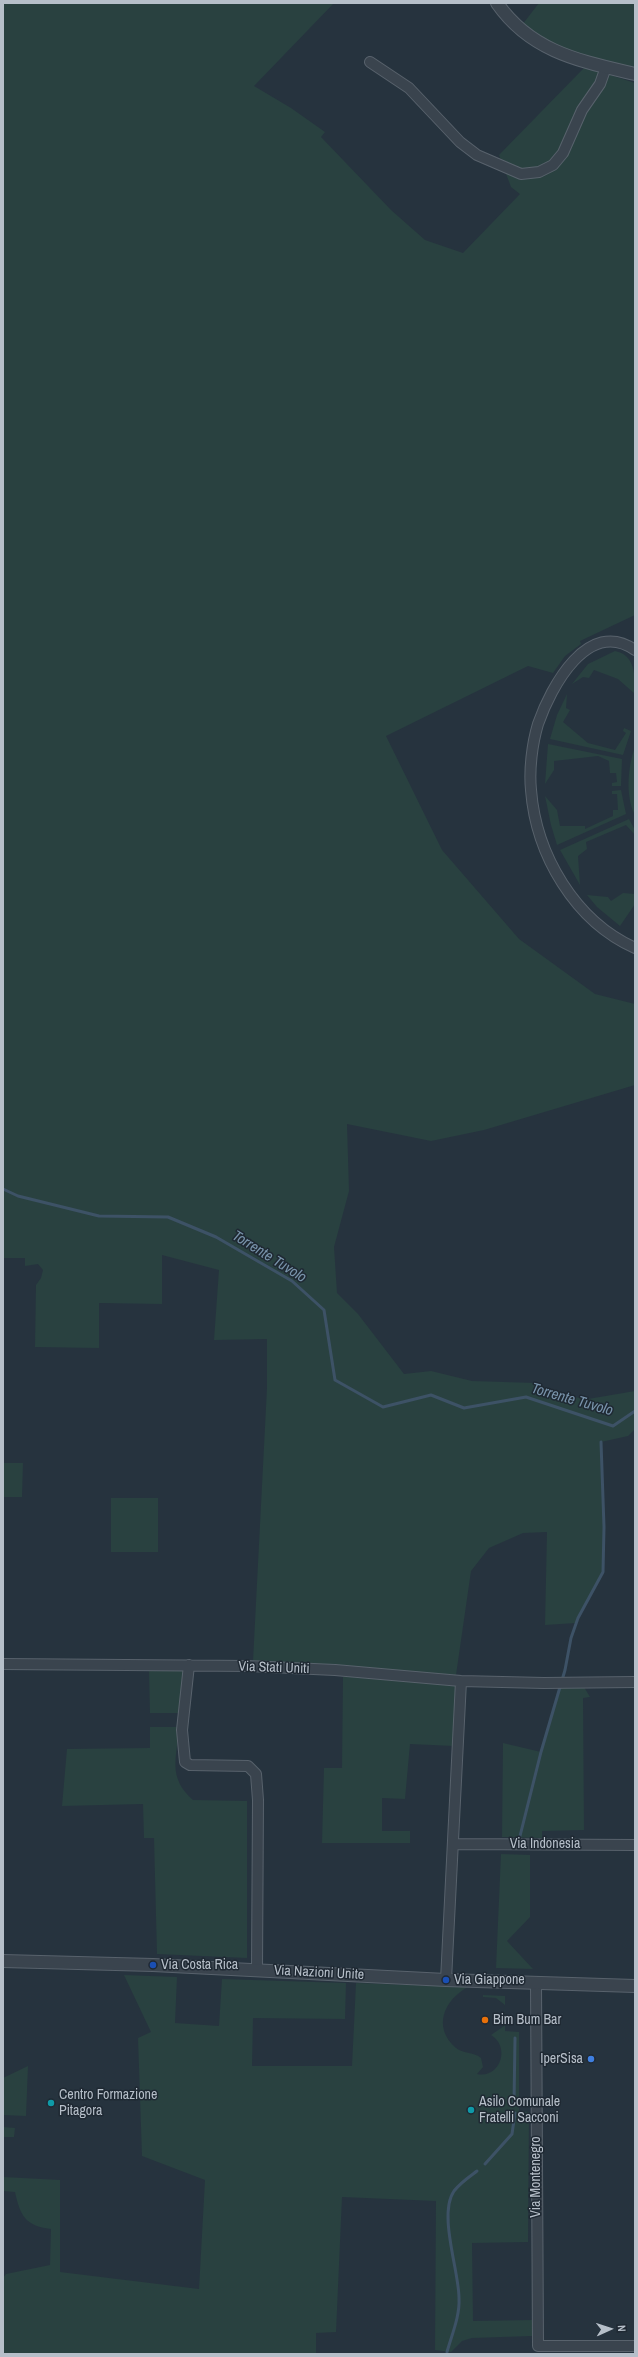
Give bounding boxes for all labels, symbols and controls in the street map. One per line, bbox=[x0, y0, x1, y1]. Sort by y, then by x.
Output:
water label: Torrente Tuvolo bbox=[229, 1227, 309, 1287]
water label: Torrente Tuvolo bbox=[529, 1380, 615, 1420]
street label: Via Stati Uniti bbox=[238, 1658, 310, 1678]
street label: Via Indonesia bbox=[510, 1836, 580, 1852]
place label: Via Costa Rica bbox=[161, 1957, 238, 1973]
marker: Via Costa Rica bbox=[148, 1960, 158, 1970]
street label: Via Nazioni Unite bbox=[273, 1962, 365, 1984]
place label: Via Giappone bbox=[454, 1972, 525, 1988]
marker: Via Giappone bbox=[441, 1975, 451, 1985]
place label: Bim Bum Bar bbox=[493, 2012, 561, 2028]
marker: Bim Bum Bar bbox=[480, 2015, 490, 2025]
place label: IperSisa bbox=[540, 2051, 583, 2067]
marker: IperSisa bbox=[586, 2054, 596, 2064]
place label: Centro Formazione Pitagora bbox=[59, 2087, 157, 2120]
place label: Asilo Comunale Fratelli Sacconi bbox=[479, 2094, 560, 2126]
marker: Centro Formazione Pitagora bbox=[46, 2098, 56, 2108]
marker: Asilo Comunale Fratelli Sacconi bbox=[466, 2105, 476, 2115]
street label: Via Montenegro bbox=[528, 2136, 544, 2218]
north arrow bbox=[590, 2309, 630, 2349]
text: N bbox=[615, 2325, 629, 2332]

